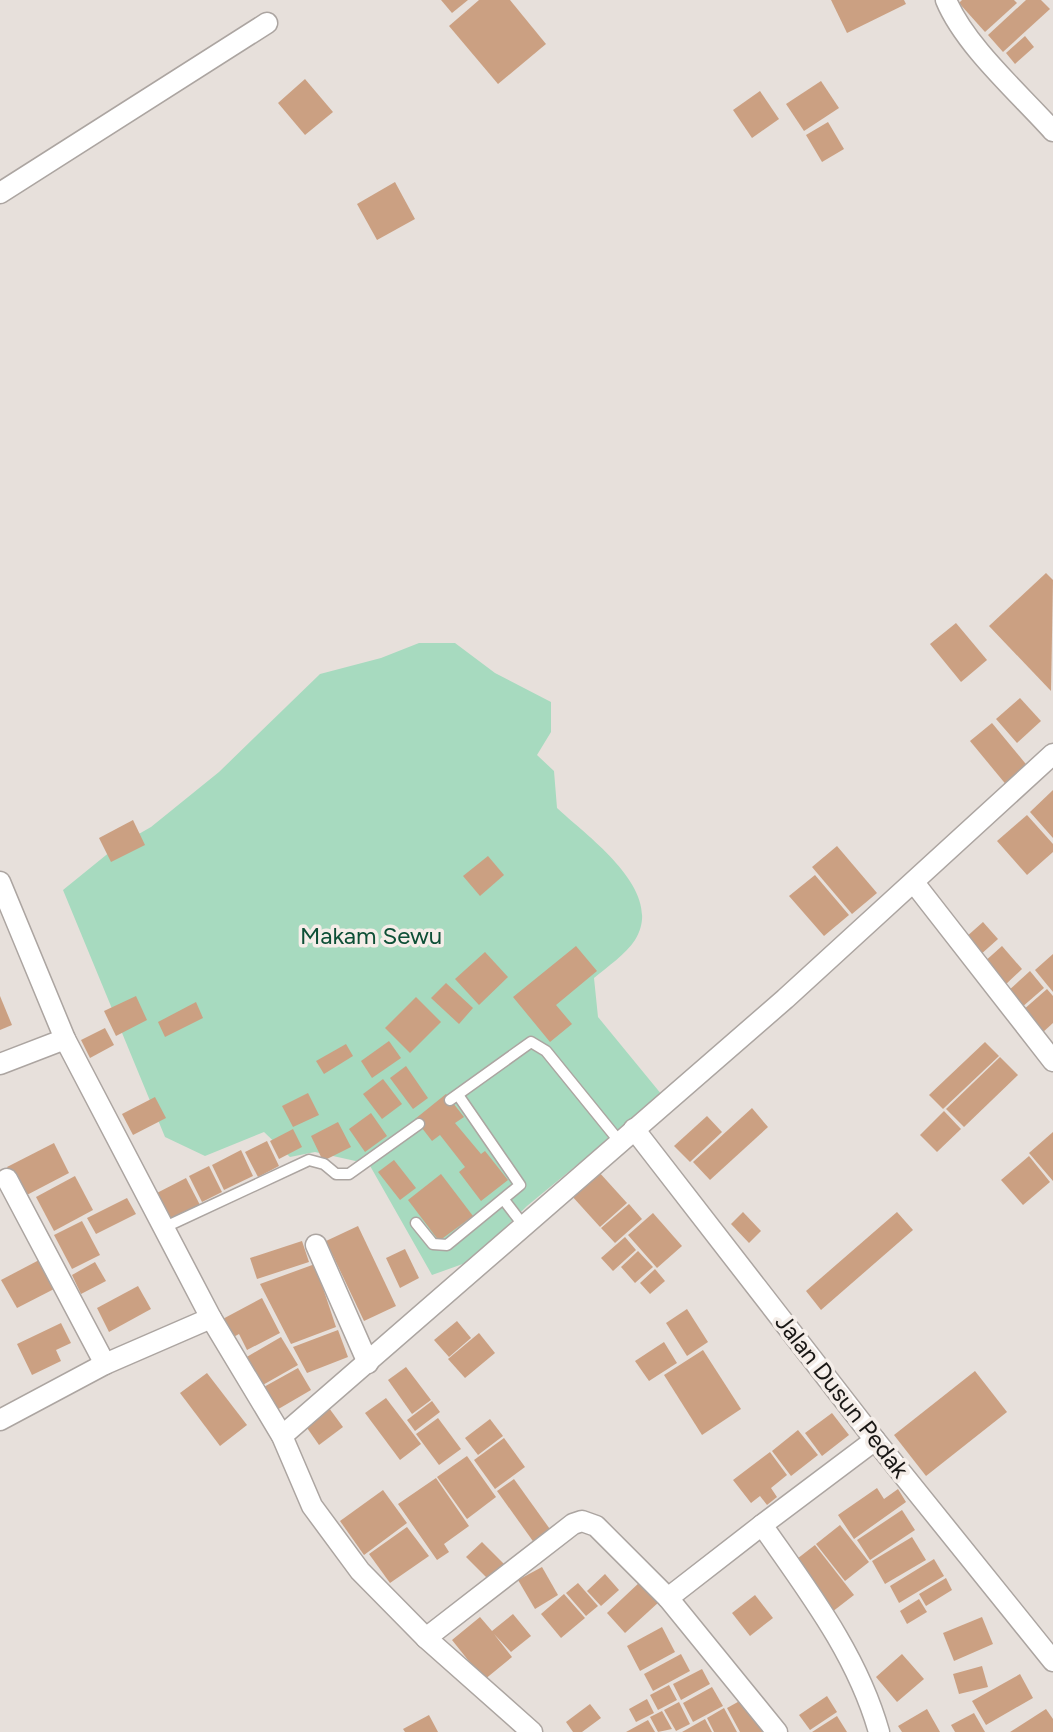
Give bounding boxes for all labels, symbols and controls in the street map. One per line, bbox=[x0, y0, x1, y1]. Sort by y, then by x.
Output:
park label: Makam Sewu bbox=[300, 921, 442, 950]
street label: Jalan Dusun Pedak bbox=[769, 1308, 916, 1484]

